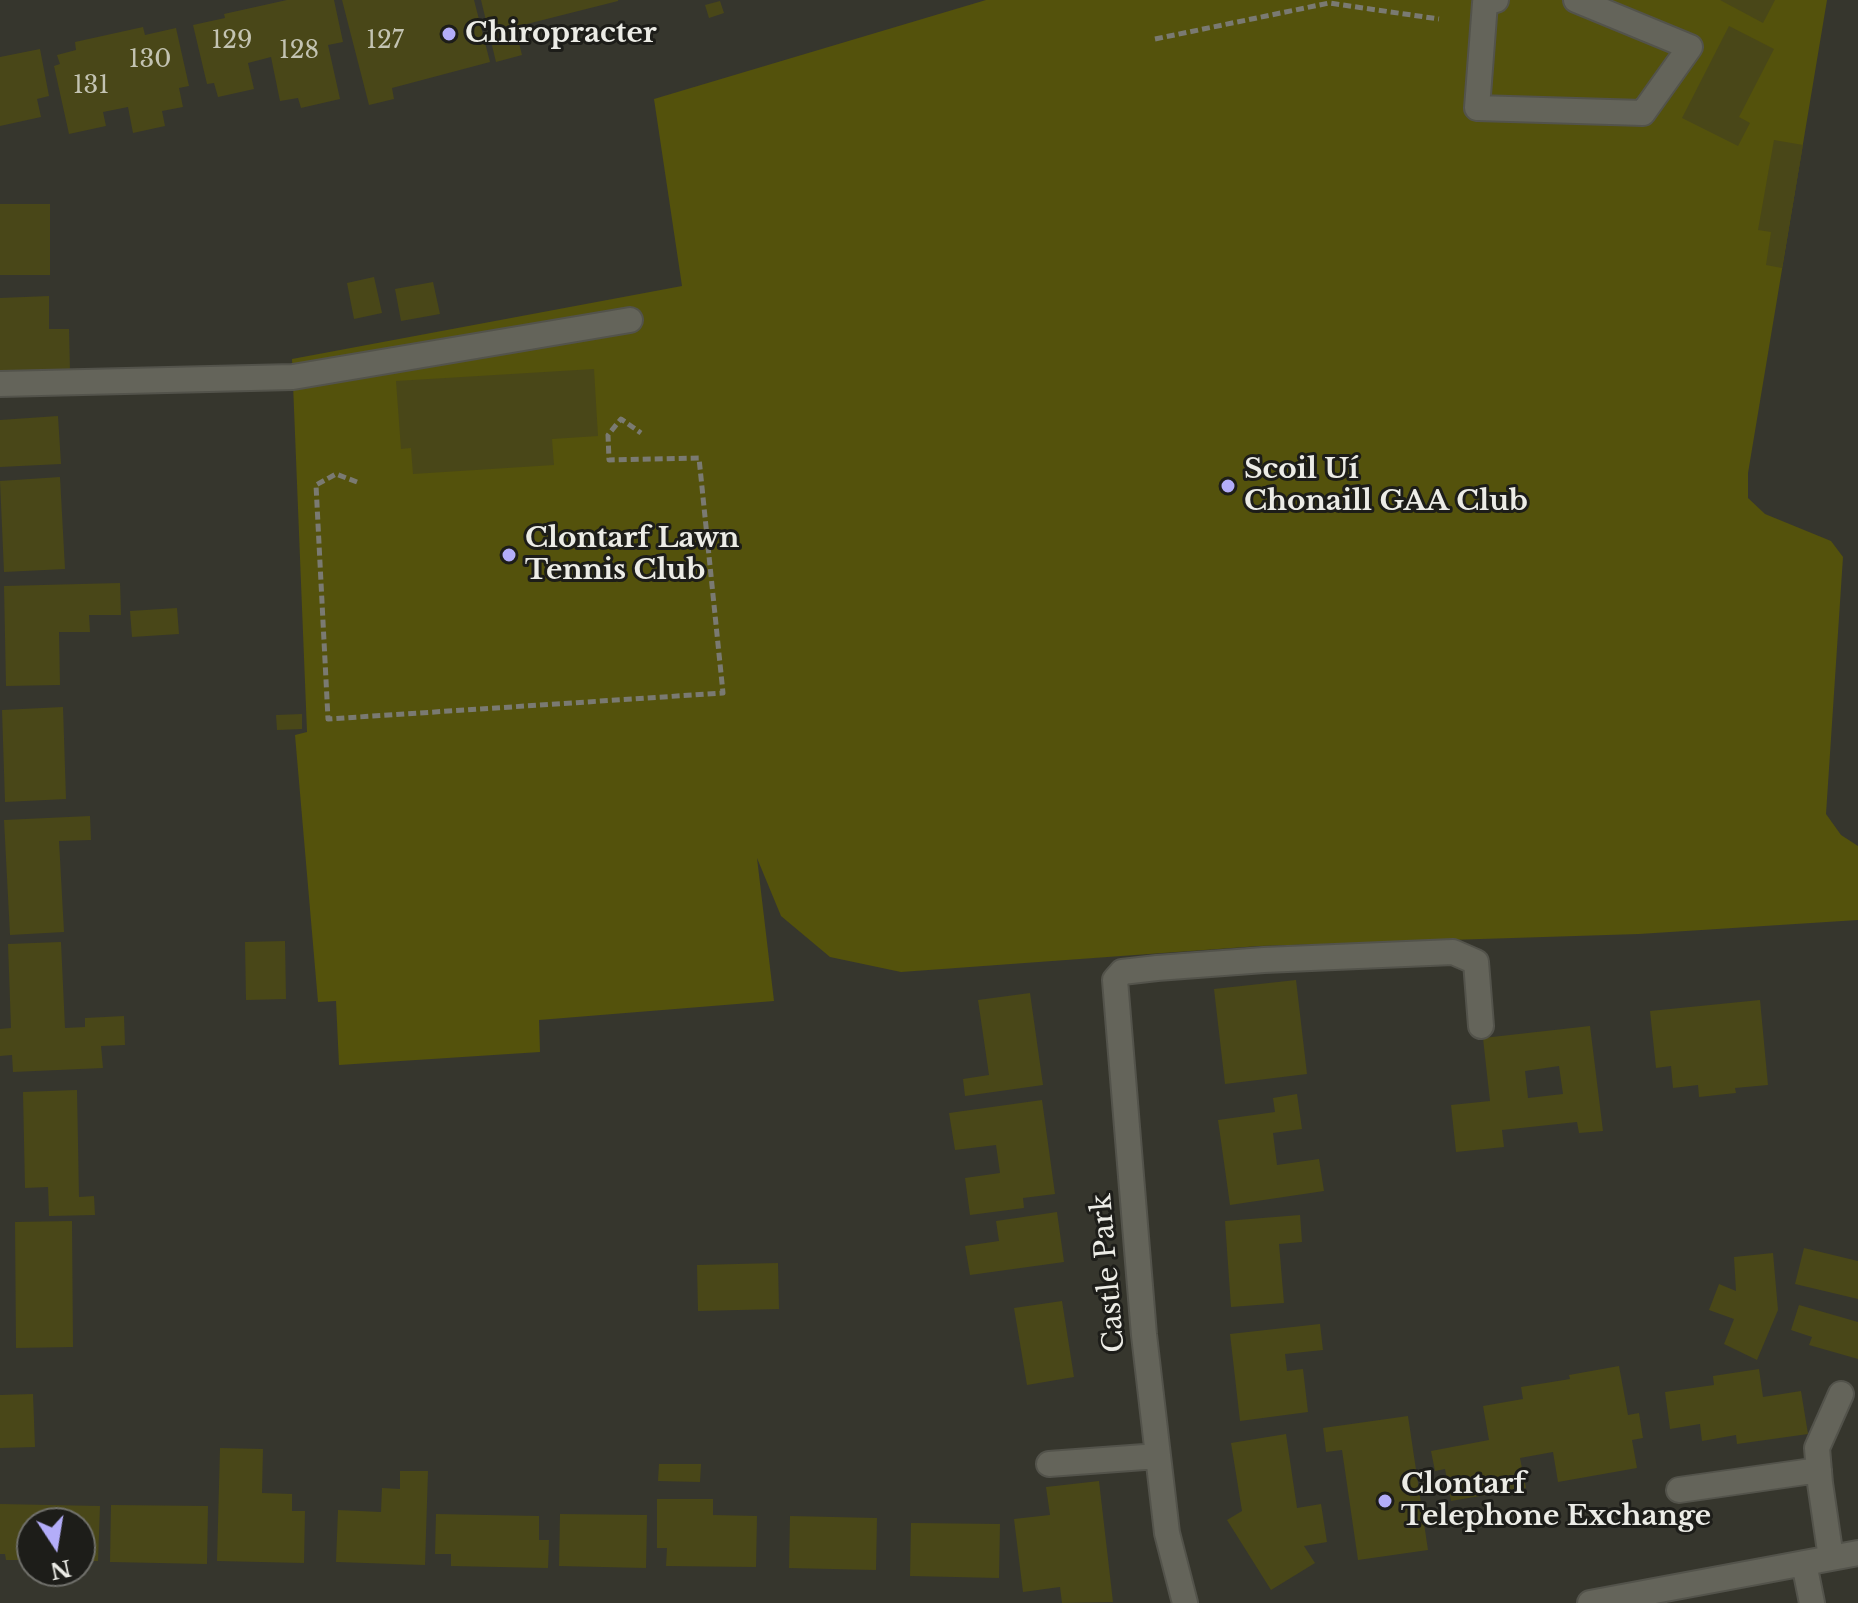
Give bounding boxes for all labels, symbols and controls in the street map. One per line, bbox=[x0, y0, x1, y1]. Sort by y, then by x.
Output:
place label: Chiropracter bbox=[465, 17, 657, 51]
marker: Chiropracter bbox=[440, 25, 458, 43]
house number: 129 bbox=[212, 27, 252, 55]
house number: 127 bbox=[366, 27, 404, 55]
house number: 128 bbox=[279, 37, 319, 65]
house number: 130 bbox=[129, 46, 171, 74]
house number: 131 bbox=[73, 72, 109, 100]
place label: Scoil Uí Chonaill GAA Club bbox=[1244, 453, 1528, 519]
marker: Scoil Uí Chonaill GAA Club bbox=[1219, 477, 1237, 495]
place label: Clontarf Lawn Tennis Club bbox=[525, 522, 739, 588]
marker: Clontarf Lawn Tennis Club bbox=[500, 546, 518, 564]
street label: Castle Park bbox=[1085, 1192, 1133, 1354]
place label: Clontarf Telephone Exchange bbox=[1401, 1468, 1711, 1534]
marker: Clontarf Telephone Exchange bbox=[1376, 1492, 1394, 1510]
north arrow bbox=[16, 1507, 96, 1587]
text: N bbox=[48, 1554, 74, 1584]

